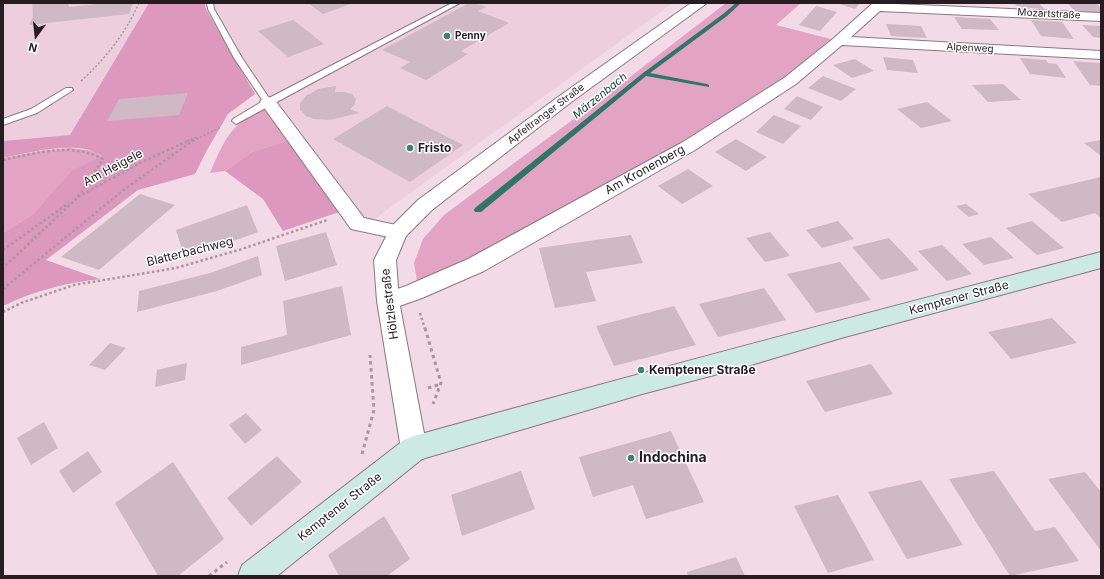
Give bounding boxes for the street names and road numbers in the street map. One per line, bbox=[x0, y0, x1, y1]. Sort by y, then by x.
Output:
street label: Mozartstraße bbox=[1017, 6, 1081, 22]
street label: Alpenweg bbox=[946, 41, 994, 55]
street label: Apfeltranger Straße bbox=[505, 81, 587, 147]
street label: Am Kronenberg bbox=[603, 142, 687, 198]
street label: Am Heigele bbox=[81, 146, 145, 190]
street label: Blatterbachweg bbox=[145, 234, 235, 270]
street label: Hölzlestraße bbox=[378, 268, 402, 340]
street label: Kemptener Straße bbox=[908, 278, 1010, 318]
street label: Kemptener Straße bbox=[295, 470, 385, 544]

